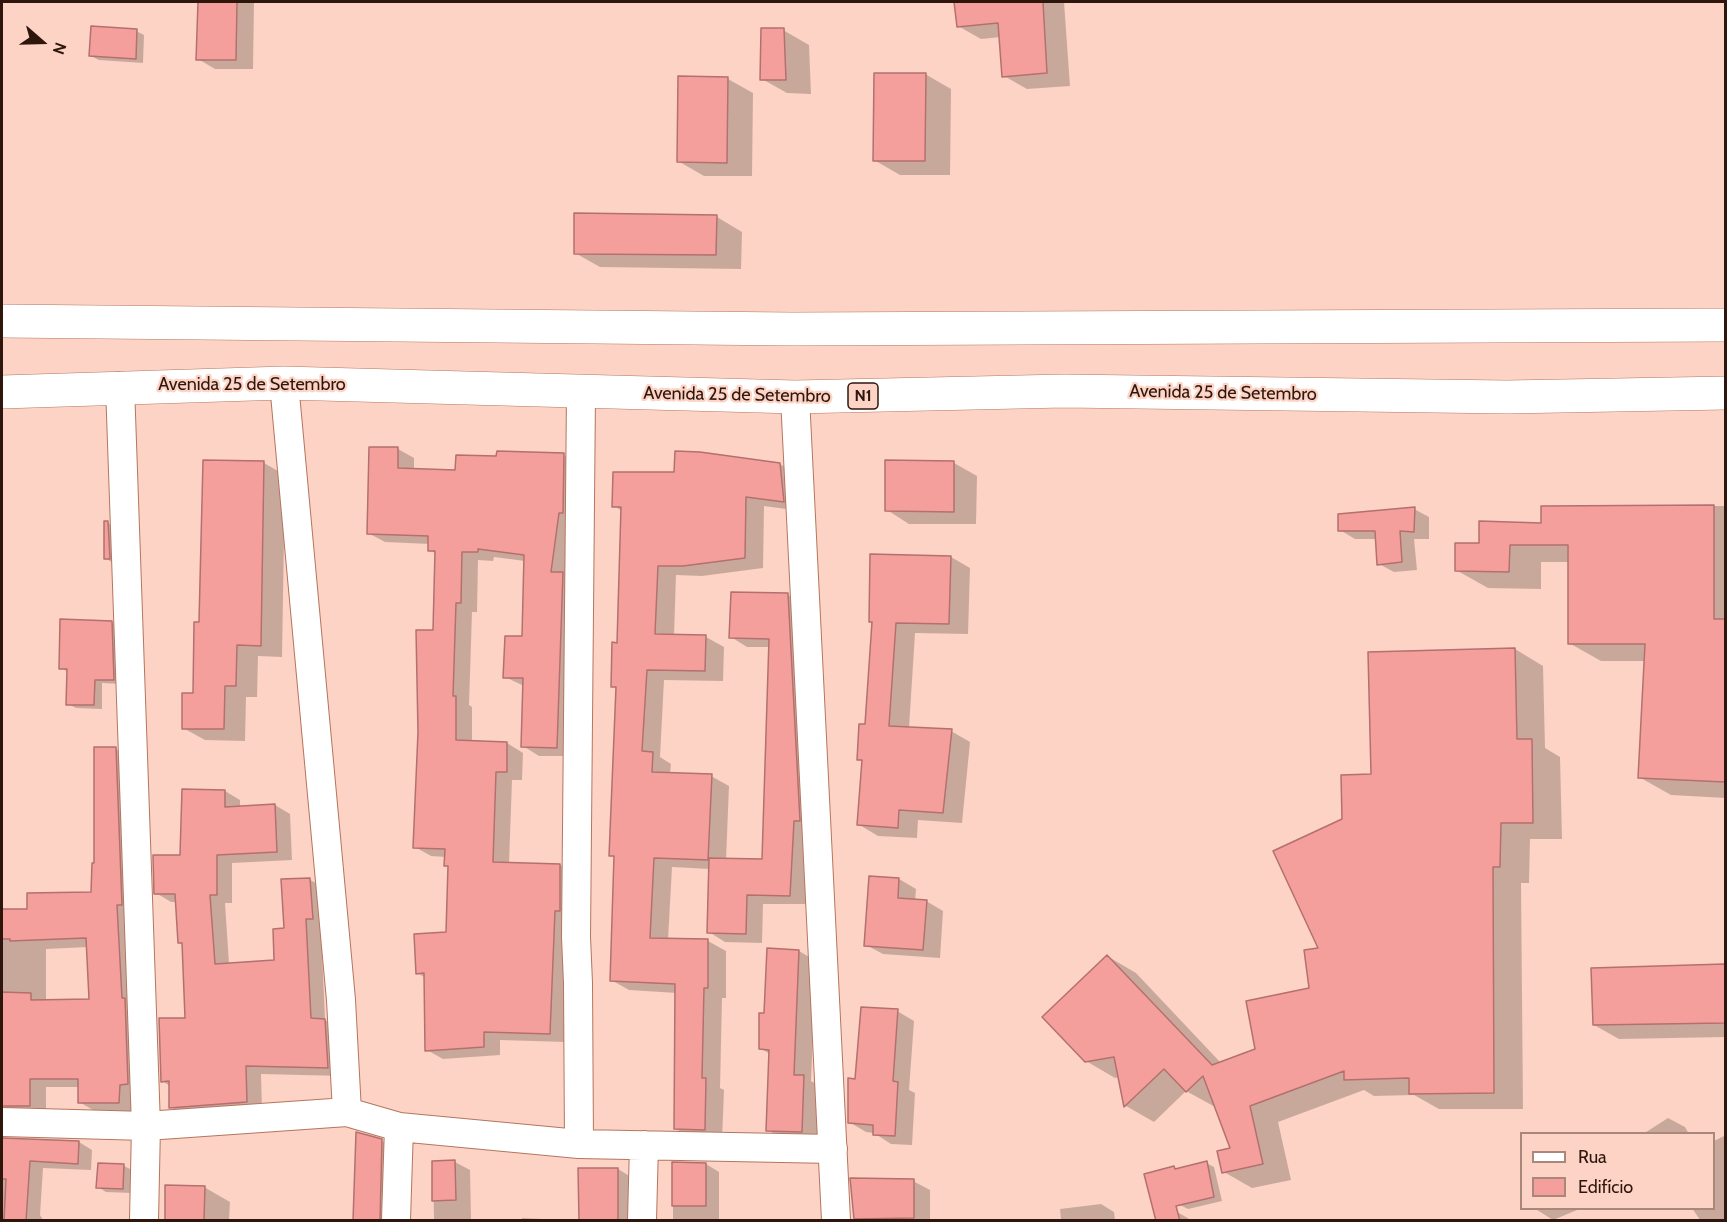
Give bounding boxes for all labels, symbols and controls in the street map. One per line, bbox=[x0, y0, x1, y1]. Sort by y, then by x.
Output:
north arrow bbox=[12, 12, 72, 72]
text: N bbox=[49, 40, 70, 57]
street label: Avenida 25 de Setembro bbox=[158, 374, 346, 396]
street label: Avenida 25 de Setembro bbox=[1129, 381, 1317, 405]
street label: Avenida 25 de Setembro bbox=[643, 383, 831, 407]
road number: N1 bbox=[848, 383, 878, 409]
legend bbox=[1520, 1132, 1715, 1210]
text: Rua bbox=[1578, 1146, 1607, 1168]
text: Edifício bbox=[1578, 1176, 1633, 1198]

